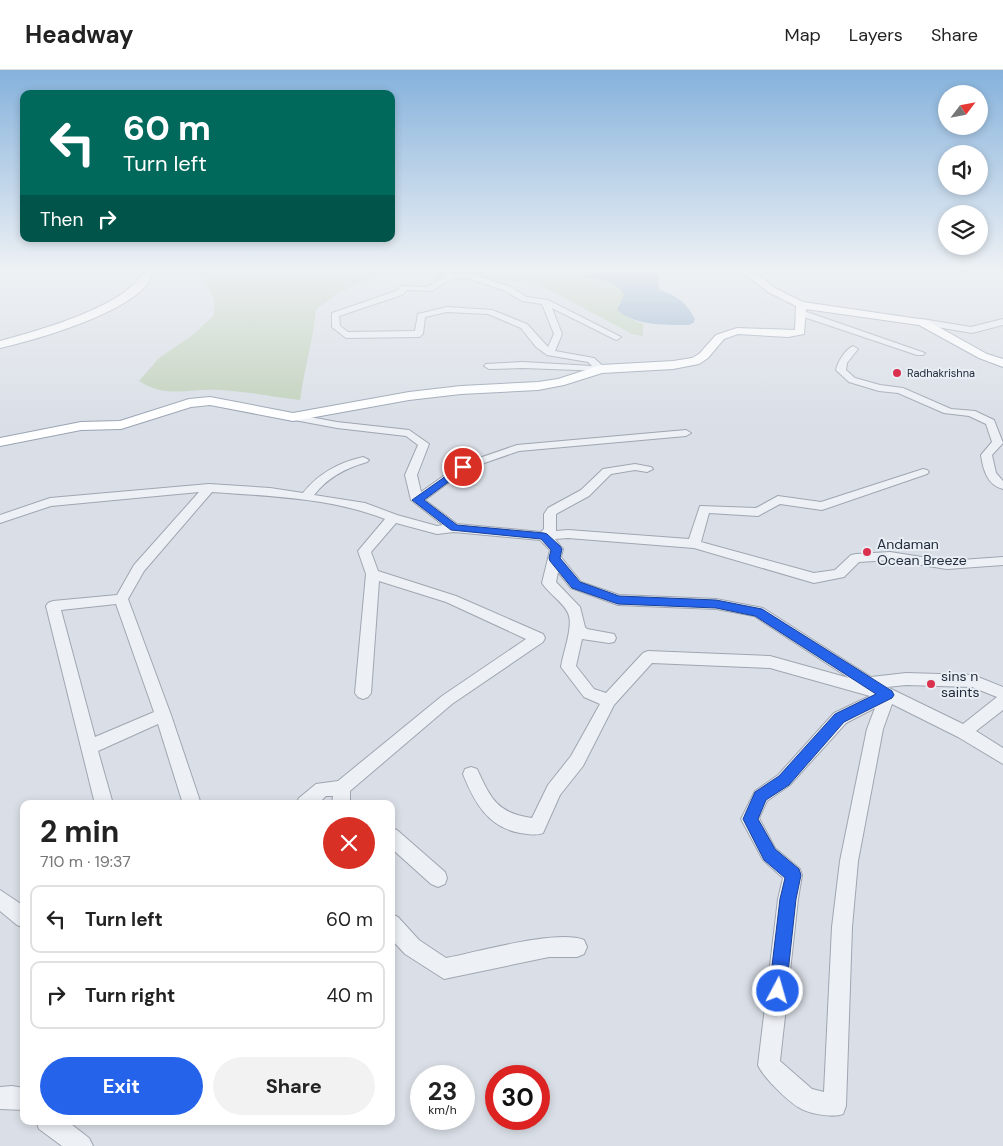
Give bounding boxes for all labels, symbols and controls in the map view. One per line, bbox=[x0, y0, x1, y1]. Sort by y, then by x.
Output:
text: Headway bbox=[25, 19, 134, 50]
text: Map bbox=[785, 23, 821, 47]
text: Layers bbox=[849, 23, 903, 47]
text: Share bbox=[931, 23, 978, 47]
north arrow bbox=[938, 85, 988, 135]
map controls bbox=[938, 85, 988, 255]
text: 60 m bbox=[123, 105, 211, 151]
icon: left bbox=[40, 110, 105, 175]
button: sound bbox=[938, 145, 988, 195]
text: Turn left bbox=[123, 149, 207, 178]
icon: right bbox=[93, 205, 121, 233]
button: layers bbox=[938, 205, 988, 255]
text: Then bbox=[40, 207, 83, 232]
place label: Radhakrishna bbox=[907, 366, 975, 380]
marker: Radhakrishna bbox=[891, 367, 903, 379]
pin bbox=[442, 446, 484, 488]
icon: arrive bbox=[449, 453, 477, 481]
place label: Andaman Ocean Breeze bbox=[877, 535, 967, 569]
marker: Andaman Ocean Breeze bbox=[861, 546, 873, 558]
place label: sins n saints bbox=[941, 667, 980, 701]
marker: sins n saints bbox=[925, 678, 937, 690]
text: 2 min bbox=[40, 812, 119, 851]
button: close bbox=[323, 817, 375, 869]
text: 710 m · 19:37 bbox=[40, 851, 131, 872]
icon: left bbox=[42, 905, 70, 933]
text: Turn left bbox=[85, 907, 163, 932]
text: 60 m bbox=[326, 907, 373, 932]
position arrow bbox=[751, 964, 803, 1016]
icon: right bbox=[42, 981, 70, 1009]
text: Turn right bbox=[85, 983, 175, 1008]
text: 40 m bbox=[326, 983, 373, 1008]
button: Exit bbox=[40, 1057, 203, 1115]
button: Share bbox=[213, 1057, 375, 1115]
speed limit sign: 30 bbox=[485, 1065, 550, 1130]
text: 23 bbox=[428, 1075, 457, 1108]
text: km/h bbox=[428, 1102, 457, 1118]

